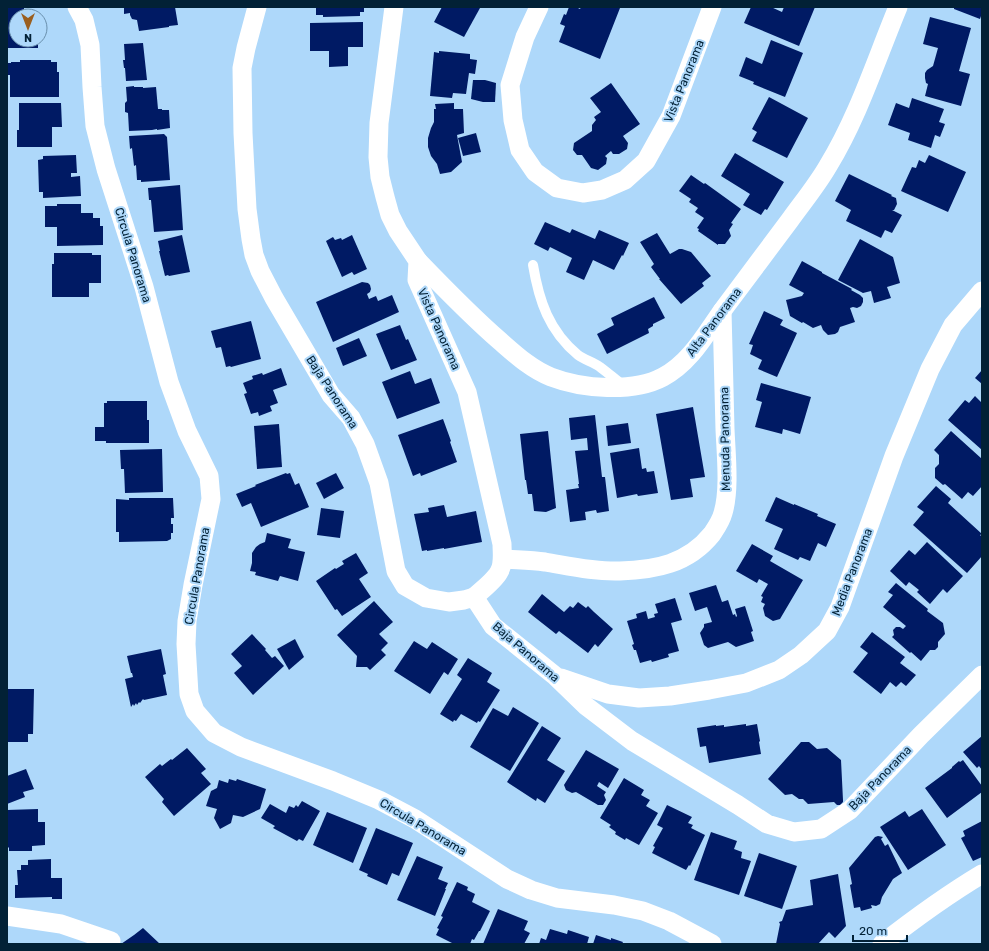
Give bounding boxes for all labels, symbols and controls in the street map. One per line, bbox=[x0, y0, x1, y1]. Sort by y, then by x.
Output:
north arrow bbox=[8, 8, 48, 48]
text: N bbox=[24, 31, 32, 44]
street label: Vista Panorama bbox=[661, 38, 707, 124]
street label: Circula Panorama bbox=[112, 206, 154, 304]
street label: Alta Panorama bbox=[684, 285, 744, 359]
street label: Vista Panorama bbox=[415, 286, 463, 372]
street label: Baja Panorama bbox=[303, 353, 361, 431]
street label: Menuda Panorama bbox=[717, 387, 733, 491]
street label: Circula Panorama bbox=[182, 526, 212, 626]
street label: Media Panorama bbox=[829, 526, 875, 618]
street label: Baja Panorama bbox=[490, 619, 562, 685]
street label: Baja Panorama bbox=[846, 743, 914, 813]
street label: Circula Panorama bbox=[377, 796, 469, 858]
scale bar bbox=[853, 917, 907, 943]
text: 20 m bbox=[859, 924, 887, 938]

